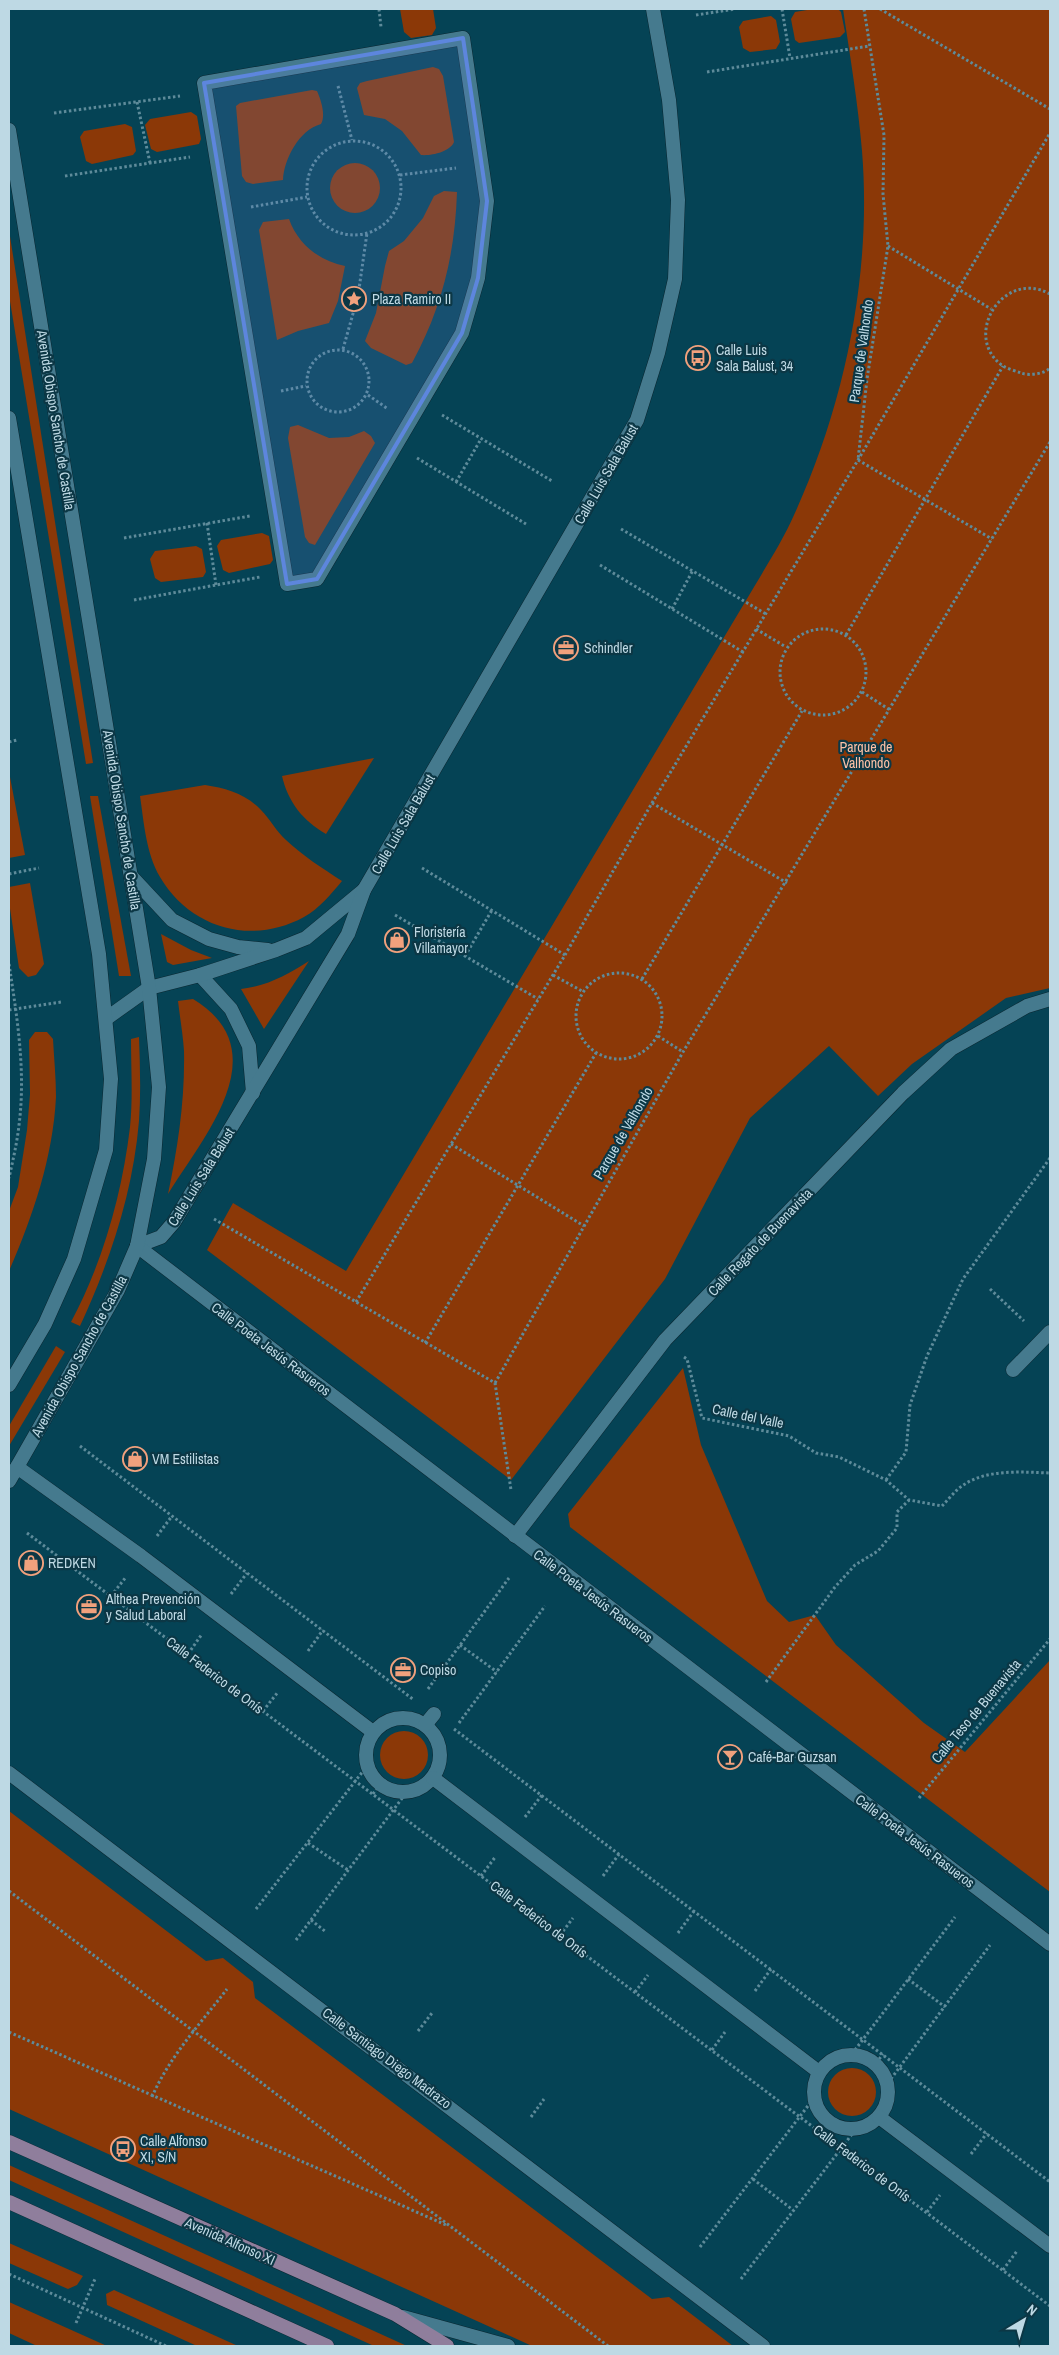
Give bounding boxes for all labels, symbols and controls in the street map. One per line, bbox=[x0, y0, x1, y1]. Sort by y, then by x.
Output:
place icon: Plaza Ramiro II bbox=[341, 286, 367, 312]
place label: Plaza Ramiro II bbox=[372, 290, 451, 308]
street label: Parque de Valhondo bbox=[845, 298, 877, 404]
street label: Avenida Obispo Sancho de Castilla bbox=[33, 328, 79, 512]
place label: Calle Luis Sala Balust, 34 bbox=[716, 341, 794, 375]
bus stop icon: Calle Luis Sala Balust, 34 bbox=[685, 345, 711, 371]
street label: Calle Luis Sala Balust bbox=[570, 421, 642, 527]
office icon: Schindler bbox=[553, 635, 579, 661]
place label: Schindler bbox=[584, 639, 633, 657]
street label: Avenida Obispo Sancho de Castilla bbox=[99, 728, 145, 912]
park label: Parque de Valhondo bbox=[840, 738, 892, 772]
street label: Calle Luis Sala Balust bbox=[367, 771, 439, 877]
place label: Floristería Villamayor bbox=[414, 923, 468, 957]
shop icon: Floristería Villamayor bbox=[384, 927, 410, 953]
street label: Parque de Valhondo bbox=[589, 1084, 657, 1182]
street label: Calle Luis Sala Balust bbox=[164, 1125, 238, 1229]
street label: Calle Regato de Buenavista bbox=[704, 1184, 817, 1300]
street label: Avenida Obispo Sancho de Castilla bbox=[27, 1272, 131, 1441]
street label: Calle Poeta Jesús Rasueros bbox=[208, 1298, 334, 1400]
street label: Calle del Valle bbox=[711, 1400, 785, 1432]
shop icon: VM Estilistas bbox=[122, 1446, 148, 1472]
place label: VM Estilistas bbox=[152, 1450, 219, 1468]
street label: Calle Poeta Jesús Rasueros bbox=[530, 1545, 656, 1647]
shop icon: REDKEN bbox=[18, 1550, 44, 1576]
place label: REDKEN bbox=[48, 1554, 96, 1572]
place label: Althea Prevención y Salud Laboral bbox=[105, 1590, 200, 1624]
office icon: Althea Prevención y Salud Laboral bbox=[76, 1594, 102, 1620]
street label: Calle Federico de Onís bbox=[163, 1632, 268, 1718]
street label: Calle Teso de Buenavista bbox=[927, 1655, 1025, 1767]
office icon: Copiso bbox=[390, 1657, 416, 1683]
place label: Copiso bbox=[420, 1661, 456, 1679]
bar icon: Café-Bar Guzsan bbox=[717, 1744, 743, 1770]
place label: Café-Bar Guzsan bbox=[748, 1748, 837, 1766]
street label: Calle Poeta Jesús Rasueros bbox=[852, 1790, 978, 1892]
street label: Calle Federico de Onís bbox=[487, 1876, 592, 1962]
street label: Calle Santiago Diego Madrazo bbox=[319, 2004, 455, 2112]
street label: Calle Federico de Onís bbox=[810, 2120, 915, 2206]
place label: Calle Alfonso XI, S/N bbox=[140, 2132, 207, 2166]
bus stop icon: Calle Alfonso XI, S/N bbox=[110, 2136, 136, 2162]
street label: Avenida Alfonso XI bbox=[181, 2213, 278, 2269]
north arrow bbox=[999, 2295, 1049, 2345]
text: N bbox=[1023, 2300, 1041, 2319]

